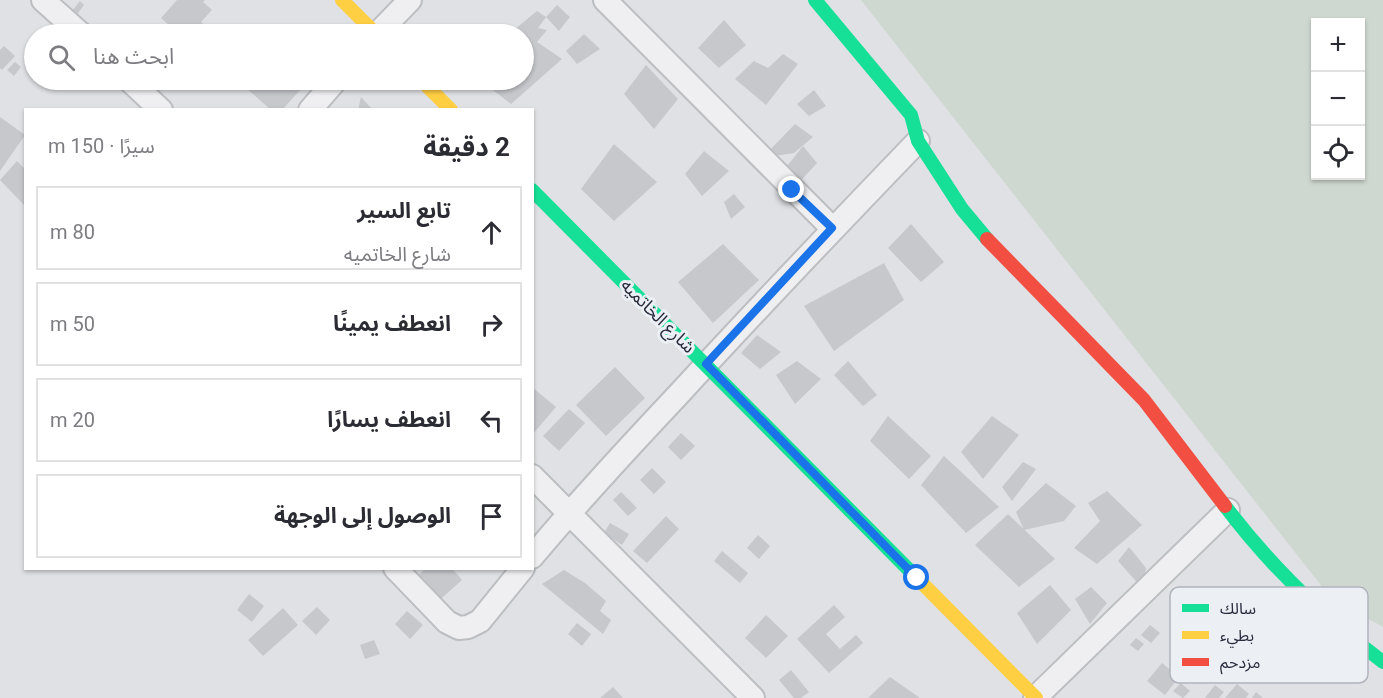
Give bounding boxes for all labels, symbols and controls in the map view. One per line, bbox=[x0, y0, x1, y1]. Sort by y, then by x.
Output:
map controls bbox=[1311, 18, 1365, 180]
button: + bbox=[1311, 18, 1365, 72]
search box bbox=[24, 24, 534, 90]
icon: search bbox=[45, 41, 78, 74]
text: ابحث هنا bbox=[93, 44, 174, 69]
button: − bbox=[1311, 72, 1365, 126]
button: locate bbox=[1311, 126, 1365, 180]
text: 2 دقيقة bbox=[423, 132, 510, 162]
text: سيرًا · 150 m bbox=[48, 134, 155, 158]
route end bbox=[778, 176, 804, 202]
text: تابع السير bbox=[357, 198, 451, 223]
icon: ahead bbox=[475, 216, 508, 249]
text: 80 m bbox=[50, 220, 95, 244]
text: شارع الخاتميه bbox=[344, 242, 451, 266]
street label: شارع الخاتميه bbox=[614, 274, 700, 360]
icon: right bbox=[475, 308, 508, 341]
text: انعطف يمينًا bbox=[333, 311, 451, 336]
text: 50 m bbox=[50, 312, 95, 336]
icon: left bbox=[475, 404, 508, 437]
text: انعطف يسارًا bbox=[327, 407, 451, 432]
text: 20 m bbox=[50, 408, 95, 432]
icon: arrive bbox=[475, 500, 508, 533]
text: الوصول إلى الوجهة bbox=[274, 503, 451, 528]
route start bbox=[903, 564, 929, 590]
legend bbox=[1170, 587, 1368, 683]
text: سالك bbox=[1220, 599, 1256, 618]
text: بطيء bbox=[1220, 626, 1254, 648]
text: مزدحم bbox=[1220, 653, 1260, 675]

